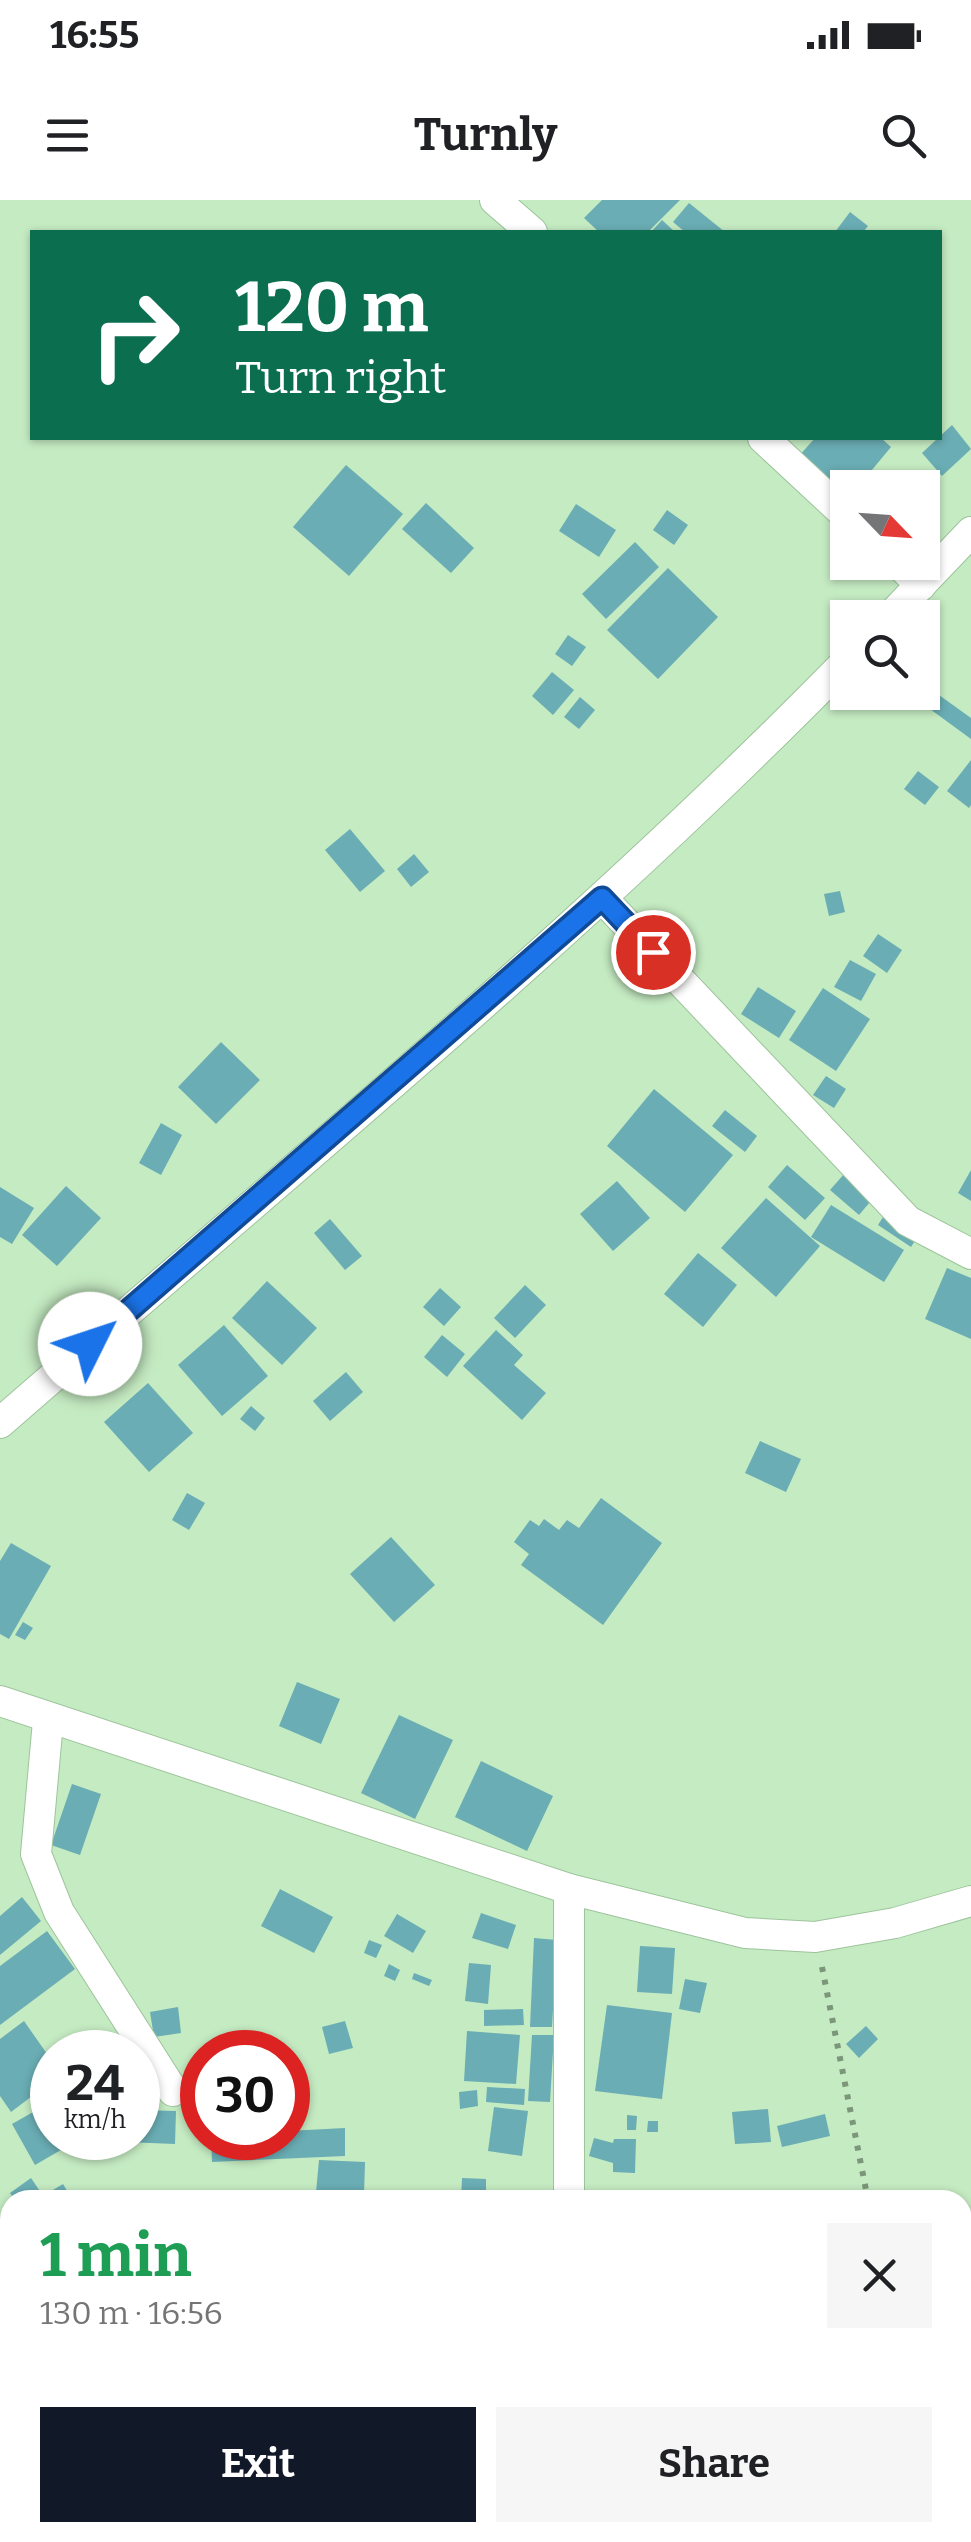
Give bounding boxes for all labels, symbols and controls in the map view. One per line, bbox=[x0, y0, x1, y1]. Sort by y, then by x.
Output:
text: 16:55 bbox=[50, 12, 139, 58]
icon: menu bbox=[40, 108, 95, 163]
text: Turnly bbox=[414, 108, 557, 162]
icon: search bbox=[876, 108, 931, 163]
text: 120 m bbox=[235, 266, 428, 350]
icon: right bbox=[70, 270, 200, 400]
text: Turn right bbox=[235, 351, 447, 405]
north arrow bbox=[830, 470, 940, 580]
map controls bbox=[830, 470, 940, 710]
button: search bbox=[830, 600, 940, 710]
pin bbox=[611, 910, 696, 995]
icon: arrive bbox=[626, 925, 681, 980]
position arrow bbox=[38, 1292, 142, 1396]
speed limit sign: 30 bbox=[180, 2030, 310, 2160]
text: 24 bbox=[66, 2053, 124, 2113]
text: km/h bbox=[64, 2105, 126, 2135]
text: 1 min bbox=[40, 2220, 192, 2292]
button: close bbox=[827, 2223, 932, 2328]
text: 130 m · 16:56 bbox=[40, 2294, 223, 2332]
button: Exit bbox=[40, 2407, 476, 2522]
button: Share bbox=[496, 2407, 932, 2522]

